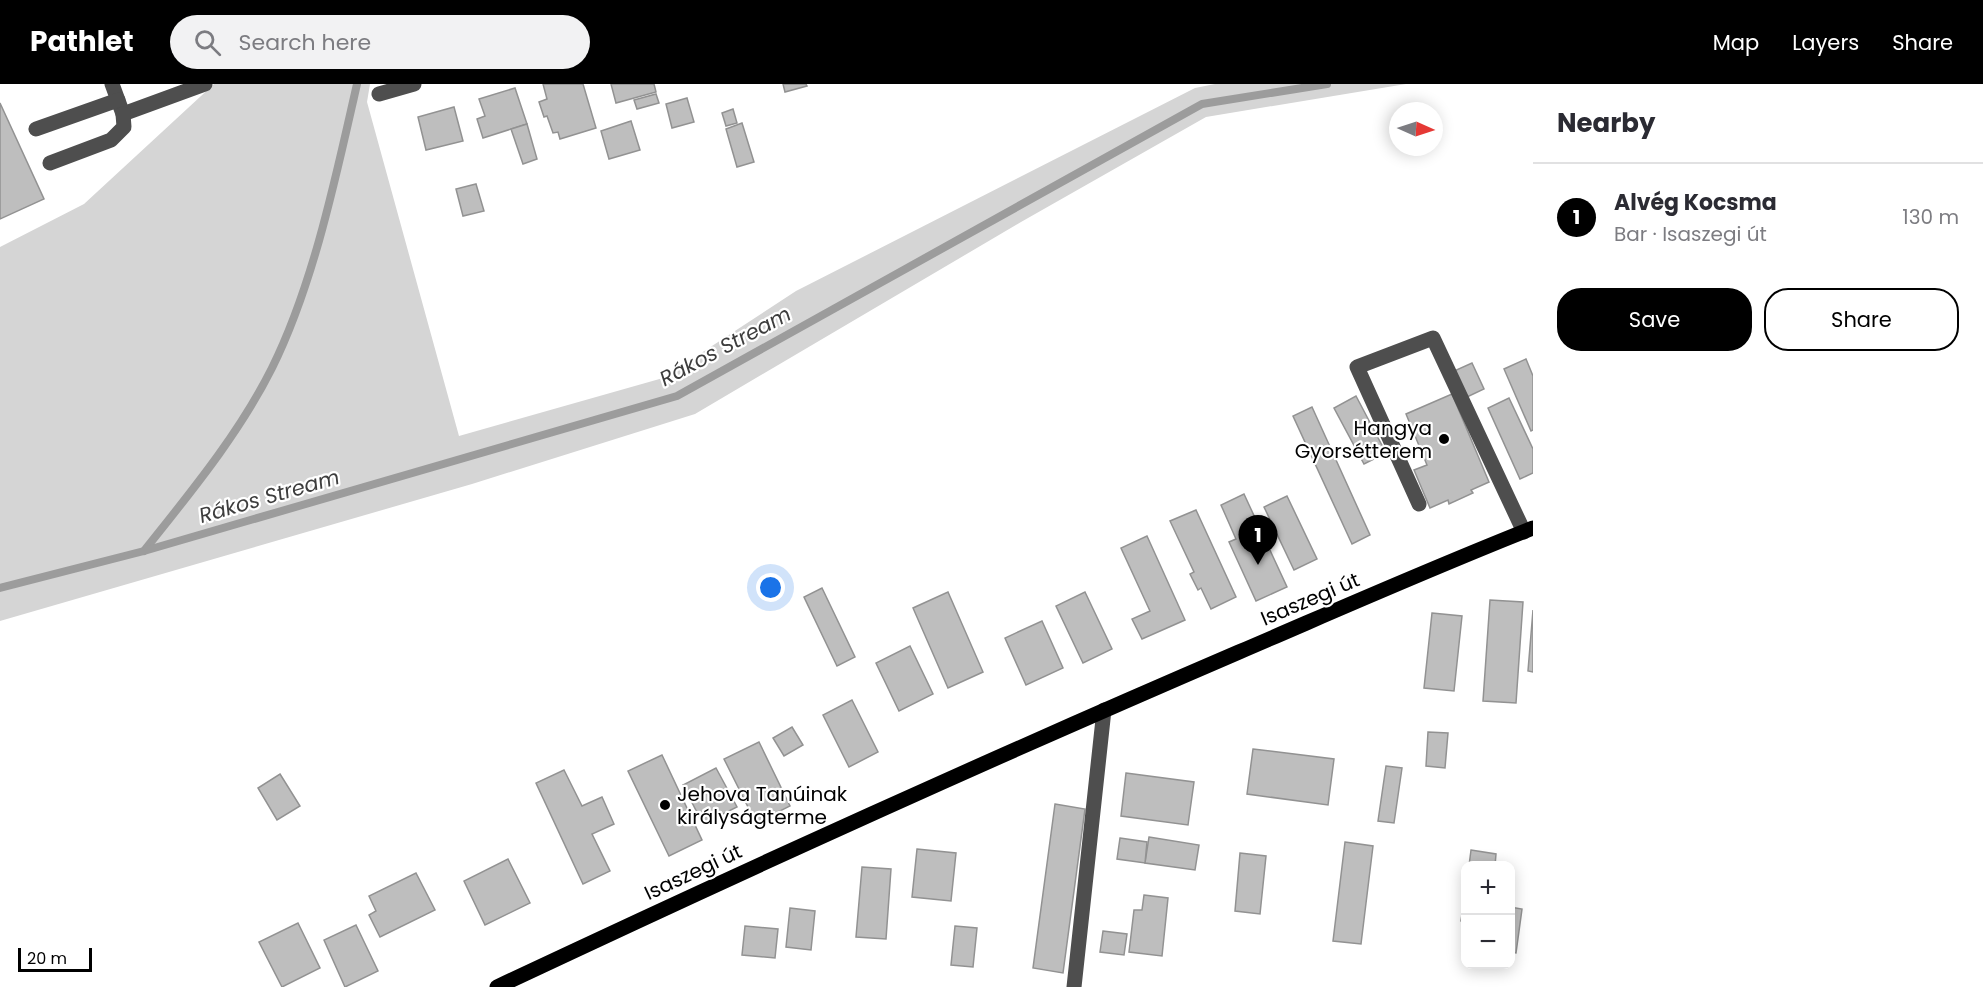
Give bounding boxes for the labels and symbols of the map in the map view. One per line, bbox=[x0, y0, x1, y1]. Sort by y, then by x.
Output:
north arrow bbox=[1389, 102, 1443, 156]
water label: Rákos Stream bbox=[654, 299, 796, 393]
place label: Hangya Gyorsétterem bbox=[1295, 414, 1432, 465]
marker: Hangya Gyorsétterem bbox=[1437, 432, 1451, 446]
water label: Rákos Stream bbox=[195, 462, 343, 530]
pin: 1 bbox=[1238, 516, 1278, 565]
street label: Isaszegi út bbox=[1256, 566, 1364, 632]
your location bbox=[756, 573, 785, 602]
place label: Jehova Tanúinak királyságterme bbox=[677, 780, 848, 831]
marker: Jehova Tanúinak királyságterme bbox=[658, 798, 672, 812]
street label: Isaszegi út bbox=[640, 837, 746, 907]
scale bar bbox=[18, 945, 92, 972]

